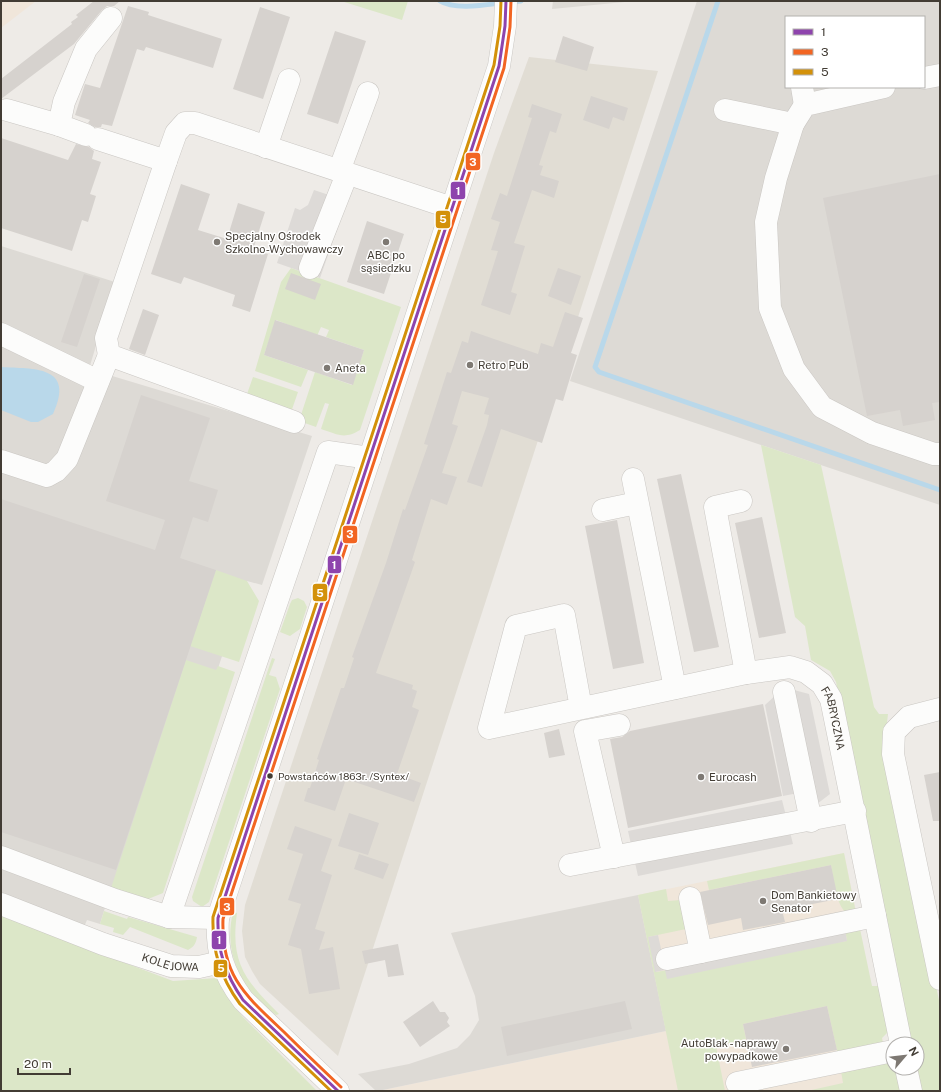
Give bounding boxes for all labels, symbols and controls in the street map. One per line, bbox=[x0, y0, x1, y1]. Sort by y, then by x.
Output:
legend bbox=[785, 16, 925, 88]
text: 1 bbox=[821, 25, 826, 39]
text: 3 bbox=[821, 45, 829, 59]
text: 5 bbox=[821, 65, 829, 79]
line badge: 3 bbox=[465, 152, 481, 171]
text: 3 bbox=[469, 156, 477, 168]
line badge: 1 bbox=[450, 181, 466, 200]
text: 1 bbox=[456, 185, 460, 197]
line badge: 5 bbox=[435, 210, 451, 229]
text: 5 bbox=[439, 213, 447, 225]
place label: Specjalny Ośrodek Szkolno-Wychowawczy bbox=[225, 230, 343, 255]
marker: Specjalny Ośrodek Szkolno-Wychowawczy bbox=[212, 237, 222, 247]
marker: ABC po sąsiedzku bbox=[381, 237, 391, 247]
place label: ABC po sąsiedzku bbox=[361, 249, 411, 274]
place label: Retro Pub bbox=[478, 359, 529, 371]
marker: Retro Pub bbox=[465, 360, 475, 370]
place label: Aneta bbox=[335, 362, 365, 374]
marker: Aneta bbox=[322, 363, 332, 373]
line badge: 3 bbox=[342, 525, 358, 544]
text: 3 bbox=[346, 528, 354, 540]
line badge: 1 bbox=[327, 555, 342, 574]
text: 1 bbox=[332, 559, 336, 571]
line badge: 5 bbox=[312, 583, 328, 602]
text: 5 bbox=[316, 587, 324, 599]
street label: FABRYCZNA bbox=[819, 684, 847, 751]
place label: Powstańców 1863r. /Syntex/ bbox=[278, 770, 409, 782]
marker: Powstańców 1863r. /Syntex/ bbox=[265, 771, 275, 781]
place label: Eurocash bbox=[709, 771, 756, 783]
marker: Eurocash bbox=[696, 772, 706, 782]
place label: Dom Bankietowy Senator bbox=[771, 889, 857, 914]
marker: Dom Bankietowy Senator bbox=[758, 896, 768, 906]
line badge: 3 bbox=[219, 897, 235, 916]
text: 3 bbox=[223, 901, 231, 913]
line badge: 1 bbox=[211, 930, 227, 950]
text: 1 bbox=[217, 934, 221, 946]
street label: KOLEJOWA bbox=[140, 951, 199, 973]
line badge: 5 bbox=[213, 959, 228, 978]
text: 5 bbox=[217, 962, 225, 974]
north arrow bbox=[885, 1036, 925, 1076]
place label: AutoBlak - naprawy powypadkowe bbox=[681, 1037, 778, 1062]
marker: AutoBlak - naprawy powypadkowe bbox=[781, 1044, 791, 1054]
text: N bbox=[907, 1045, 921, 1058]
scale bar bbox=[18, 1050, 70, 1076]
text: 20 m bbox=[24, 1057, 52, 1071]

